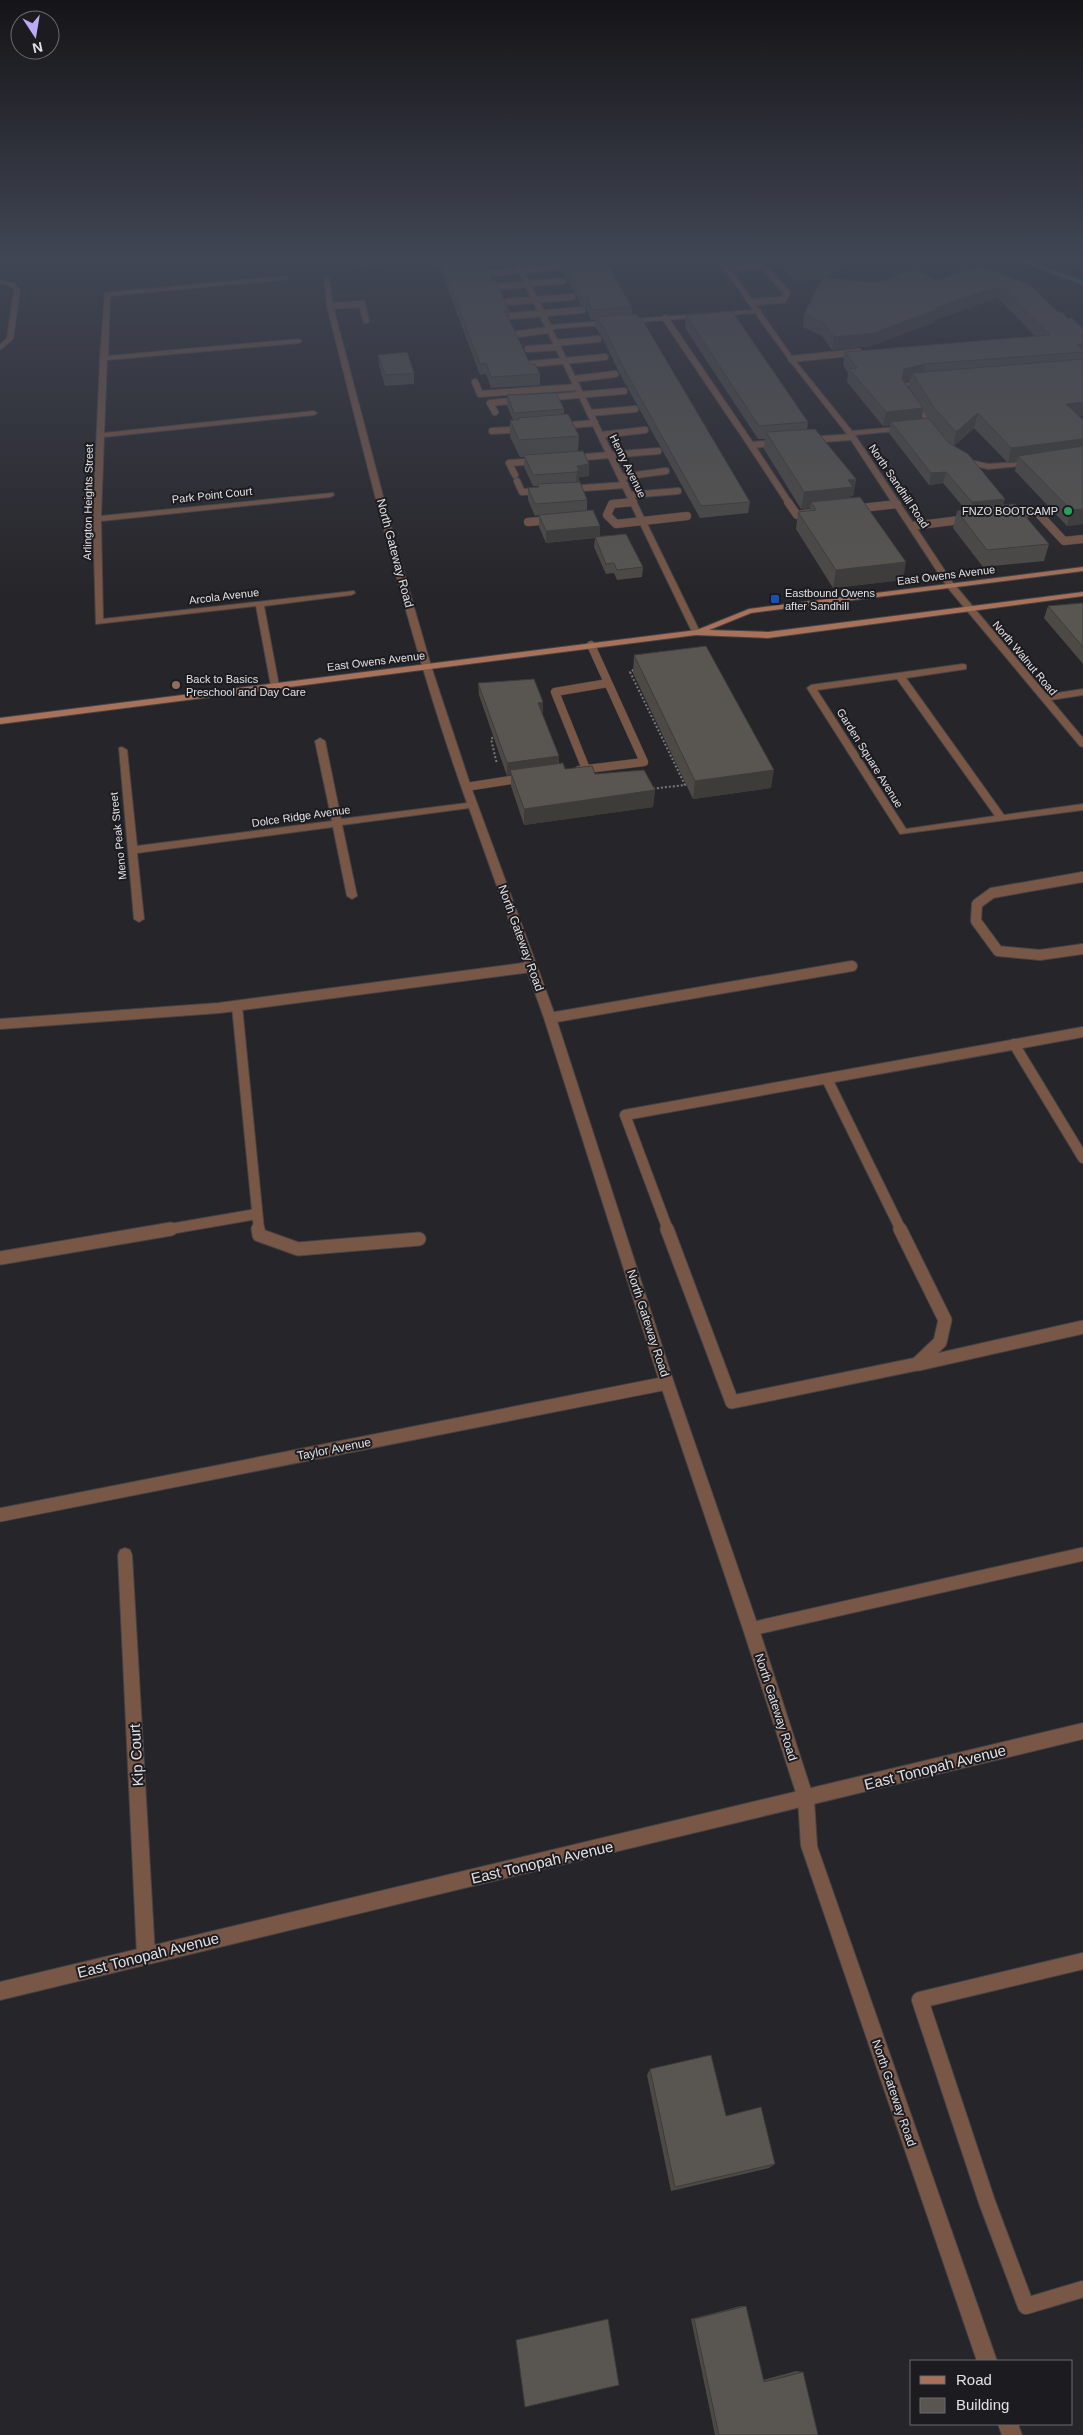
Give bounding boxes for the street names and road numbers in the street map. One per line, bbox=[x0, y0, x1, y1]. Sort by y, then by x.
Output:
street label: Henry Avenue bbox=[608, 432, 648, 500]
street label: North Sandhill Road bbox=[866, 442, 932, 530]
street label: Arlington Heights Street bbox=[81, 444, 95, 560]
street label: Park Point Court bbox=[171, 485, 253, 505]
street label: North Gateway Road bbox=[374, 497, 416, 609]
street label: East Owens Avenue bbox=[896, 563, 996, 587]
street label: Arcola Avenue bbox=[188, 586, 260, 606]
street label: North Walnut Road bbox=[990, 618, 1060, 698]
street label: East Owens Avenue bbox=[326, 649, 426, 673]
street label: Garden Square Avenue bbox=[834, 706, 906, 810]
street label: Meno Peak Street bbox=[107, 792, 129, 880]
street label: Dolce Ridge Avenue bbox=[251, 803, 351, 829]
street label: North Gateway Road bbox=[495, 883, 547, 993]
street label: North Gateway Road bbox=[624, 1268, 672, 1378]
street label: Taylor Avenue bbox=[296, 1435, 373, 1463]
street label: North Gateway Road bbox=[752, 1652, 800, 1762]
street label: Kip Court bbox=[126, 1723, 146, 1787]
street label: East Tonopah Avenue bbox=[862, 1741, 1008, 1793]
street label: East Tonopah Avenue bbox=[469, 1837, 615, 1887]
street label: East Tonopah Avenue bbox=[75, 1929, 221, 1981]
street label: North Gateway Road bbox=[869, 2038, 919, 2148]

